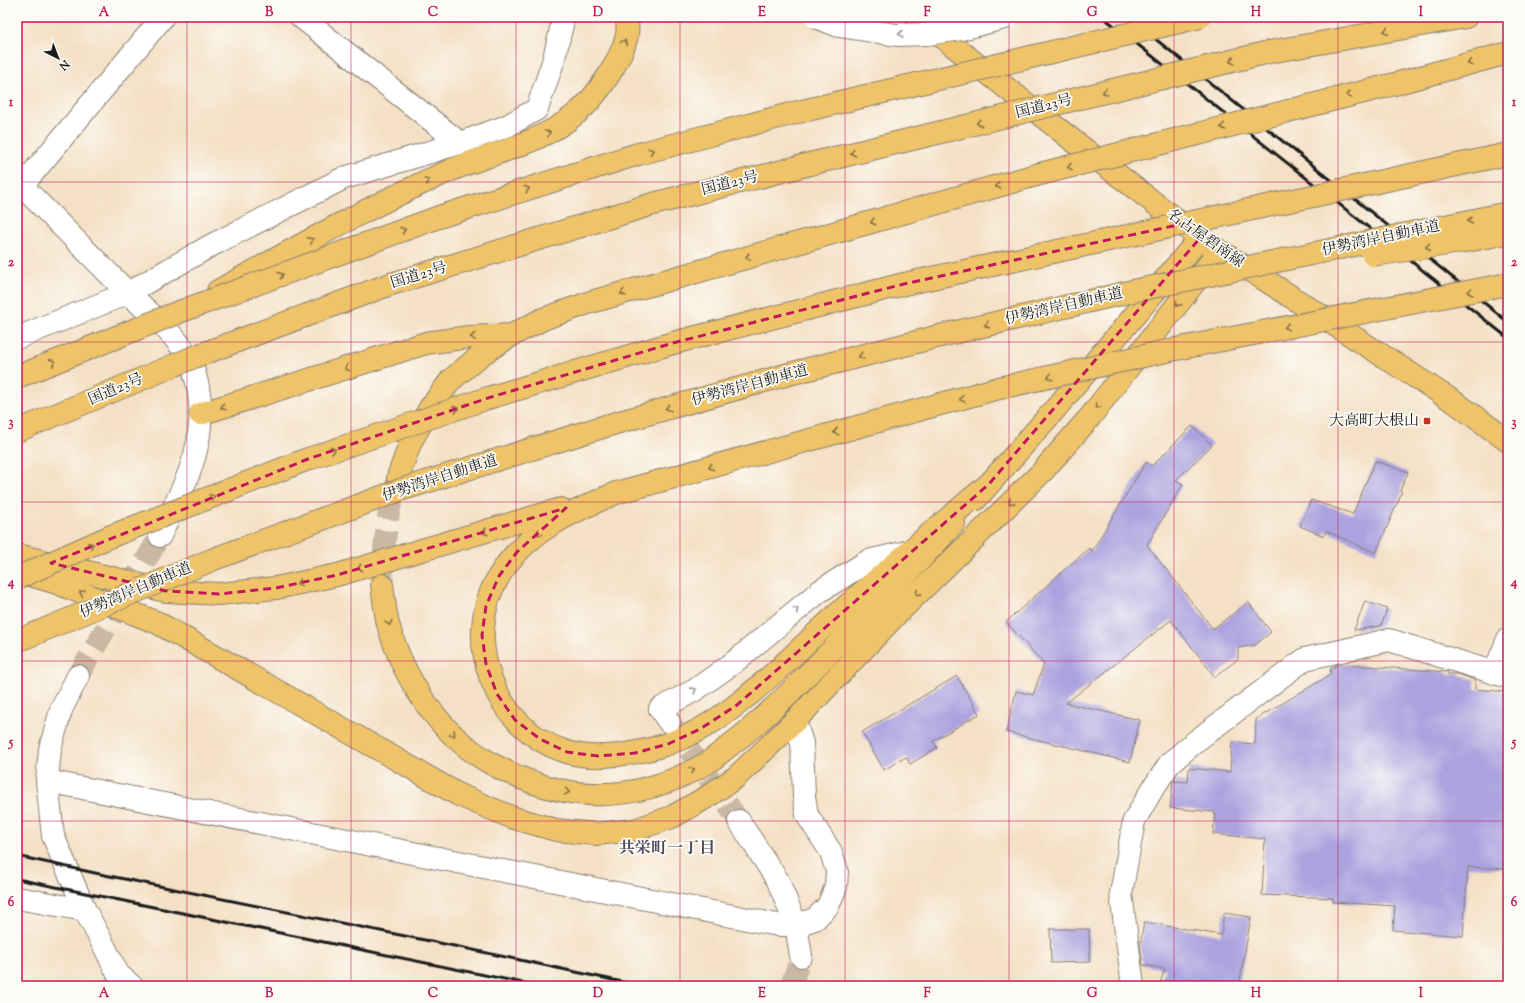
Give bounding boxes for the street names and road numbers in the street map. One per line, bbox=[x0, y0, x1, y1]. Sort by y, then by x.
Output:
street label: 国道23号 bbox=[1013, 90, 1075, 124]
street label: 国道23号 bbox=[699, 167, 761, 201]
street label: 名古屋碧南線 bbox=[1162, 205, 1248, 273]
street label: 伊勢湾岸自動車道 bbox=[1320, 216, 1442, 262]
street label: 国道23号 bbox=[388, 257, 450, 295]
street label: 伊勢湾岸自動車道 bbox=[1003, 283, 1125, 331]
street label: 伊勢湾岸自動車道 bbox=[689, 360, 811, 412]
street label: 国道23号 bbox=[85, 369, 147, 411]
street label: 伊勢湾岸自動車道 bbox=[380, 450, 500, 508]
street label: 伊勢湾岸自動車道 bbox=[77, 558, 195, 624]

